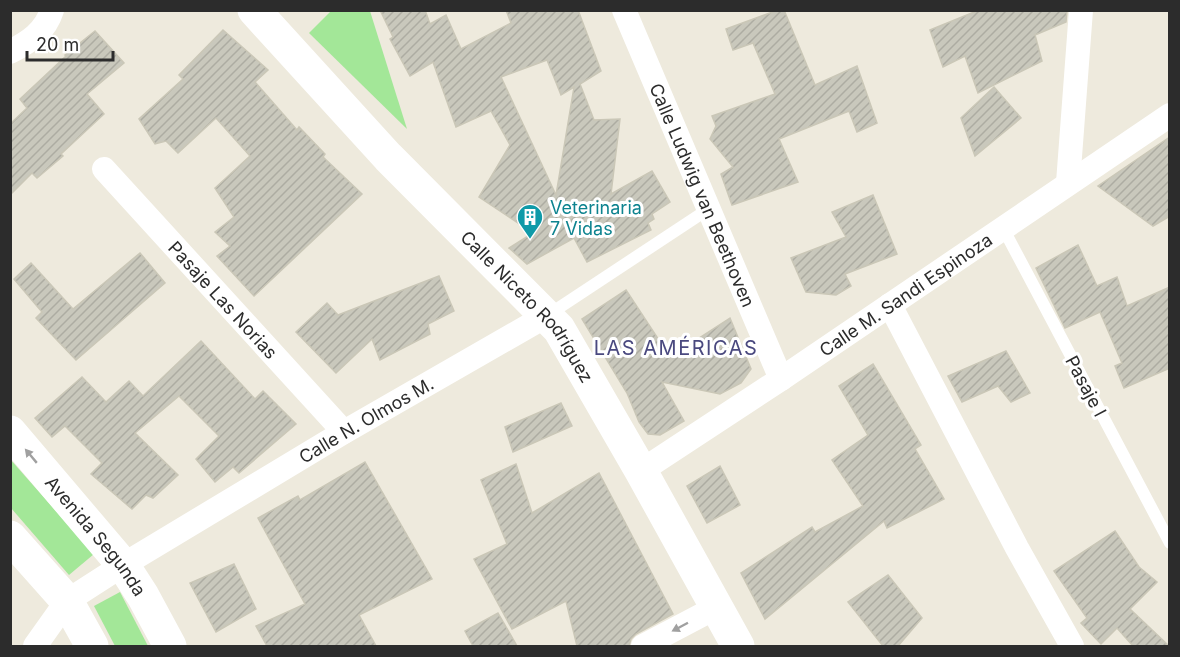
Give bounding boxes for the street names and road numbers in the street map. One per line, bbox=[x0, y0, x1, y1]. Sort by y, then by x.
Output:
street label: Calle Ludwig van Beethoven bbox=[646, 80, 760, 310]
street label: Calle Niceto Rodríguez bbox=[457, 226, 598, 386]
street label: Calle M. Sandi Espinoza bbox=[815, 229, 996, 360]
street label: Pasaje Las Norias bbox=[165, 237, 282, 363]
street label: Pasaje I bbox=[1061, 352, 1111, 420]
street label: Calle N. Olmos M. bbox=[295, 372, 437, 467]
street label: Avenida Segunda bbox=[41, 472, 151, 600]

